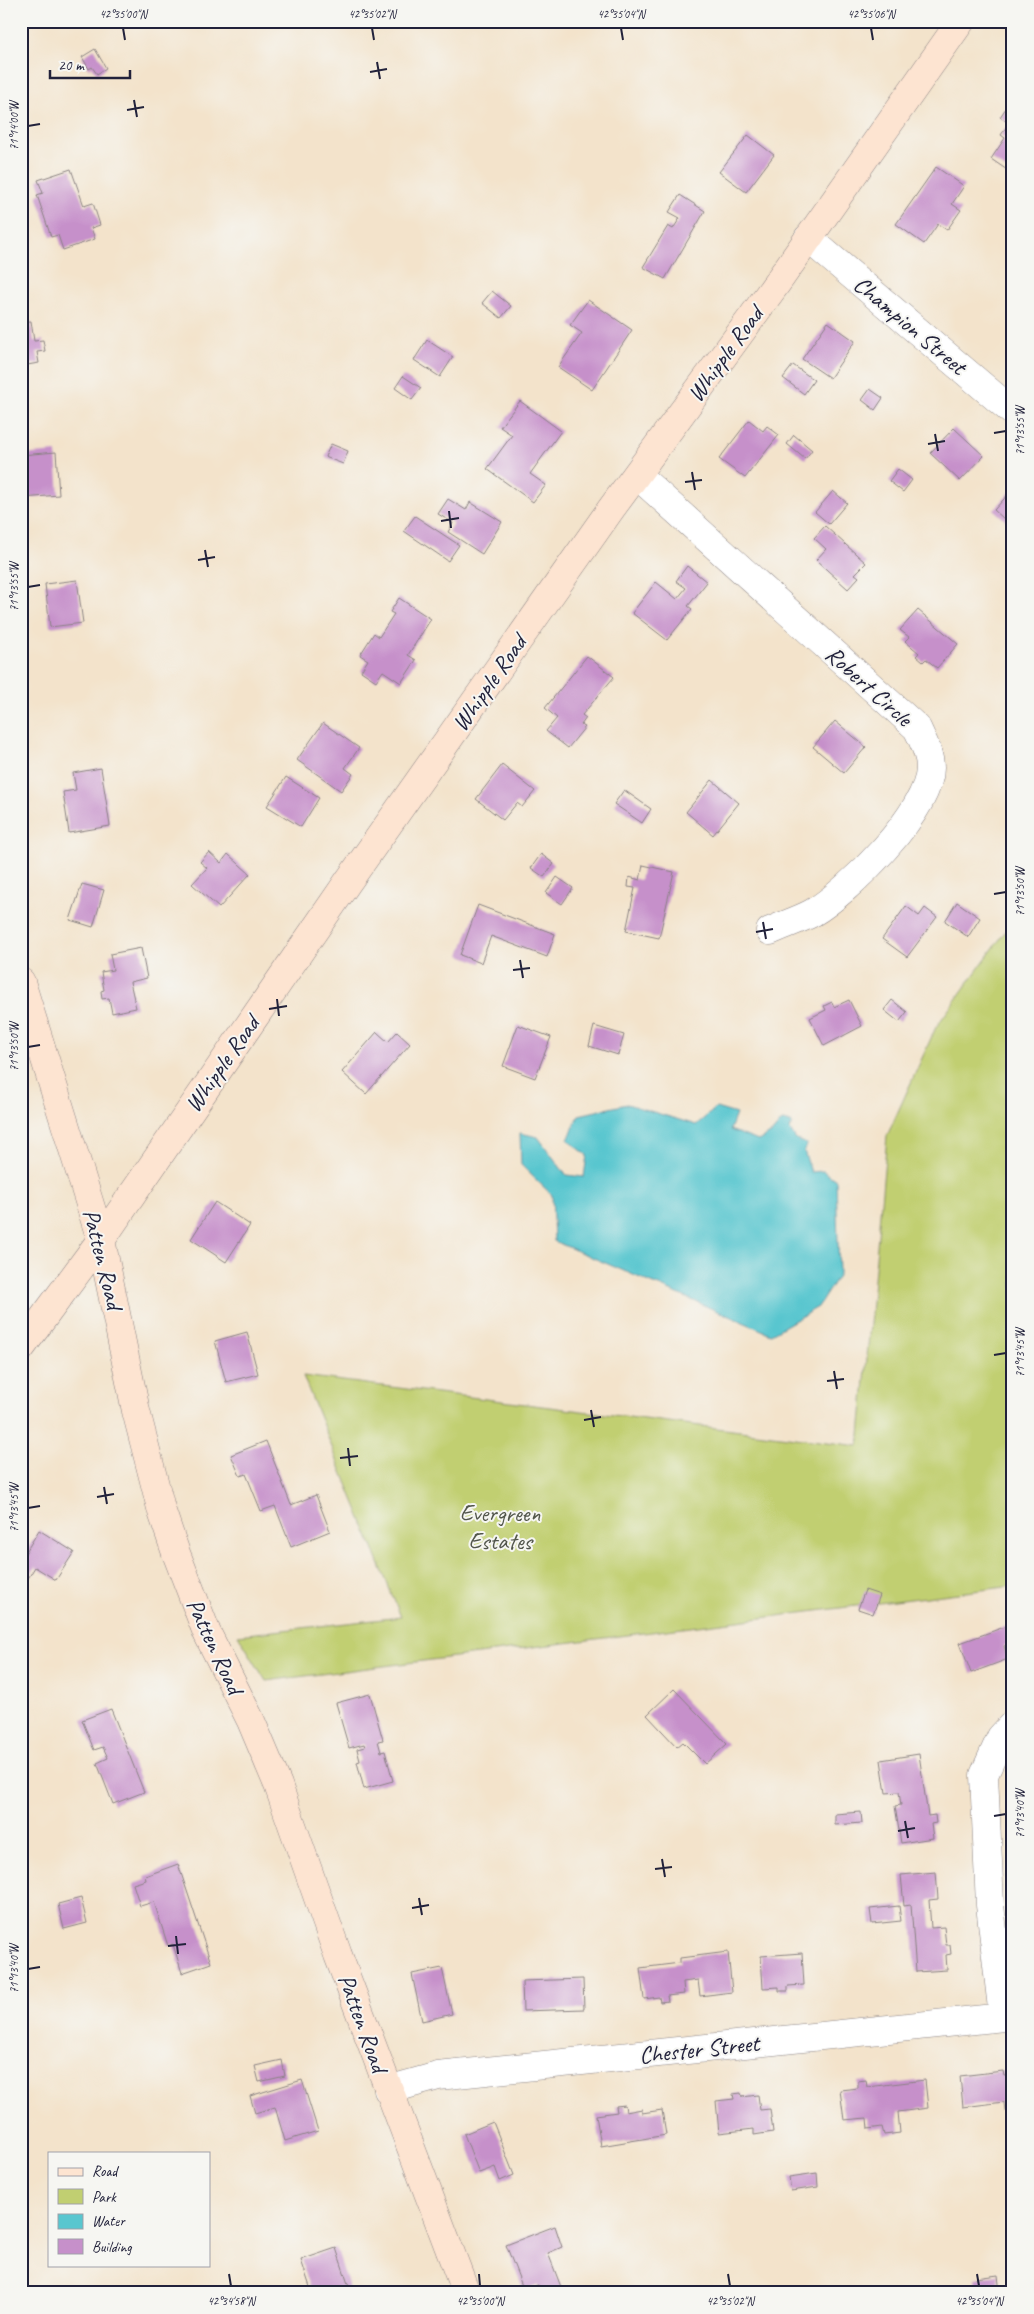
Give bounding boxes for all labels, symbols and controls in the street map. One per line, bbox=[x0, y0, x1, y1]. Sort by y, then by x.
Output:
text: 42°35'00"N bbox=[99, 6, 148, 22]
text: 42°35'02"N bbox=[348, 6, 397, 22]
text: 42°35'04"N bbox=[597, 6, 646, 22]
text: 42°35'06"N bbox=[847, 6, 896, 22]
scale bar bbox=[50, 48, 130, 80]
text: 20 m bbox=[58, 56, 85, 75]
text: 71°14'00"W bbox=[6, 99, 22, 150]
street label: Champion Street bbox=[847, 269, 974, 382]
street label: Whipple Road bbox=[680, 298, 772, 408]
text: 71°13'55"W bbox=[1012, 404, 1028, 455]
text: 71°13'55"W bbox=[6, 560, 22, 611]
street label: Whipple Road bbox=[445, 626, 535, 737]
street label: Robert Circle bbox=[819, 639, 920, 734]
text: 71°13'50"W bbox=[1012, 865, 1028, 916]
street label: Whipple Road bbox=[178, 1007, 268, 1118]
text: 71°13'50"W bbox=[6, 1020, 22, 1071]
street label: Patten Road bbox=[76, 1206, 131, 1316]
text: 71°13'45"W bbox=[1012, 1326, 1028, 1377]
text: 71°13'45"W bbox=[6, 1481, 22, 1532]
park label: Evergreen Estates bbox=[460, 1498, 540, 1556]
street label: Patten Road bbox=[180, 1593, 252, 1702]
text: 71°13'40"W bbox=[1012, 1787, 1028, 1838]
text: 71°13'40"W bbox=[6, 1942, 22, 1993]
street label: Patten Road bbox=[331, 1970, 396, 2079]
street label: Chester Street bbox=[638, 2028, 762, 2070]
legend bbox=[48, 2152, 210, 2266]
text: Road bbox=[92, 2162, 119, 2181]
text: Park bbox=[92, 2188, 117, 2207]
text: Water bbox=[92, 2212, 126, 2231]
text: Building bbox=[92, 2238, 132, 2257]
text: 42°34'58"N bbox=[207, 2293, 256, 2309]
text: 42°35'00"N bbox=[456, 2293, 505, 2309]
text: 42°35'02"N bbox=[706, 2293, 755, 2309]
text: 42°35'04"N bbox=[955, 2293, 1004, 2309]

